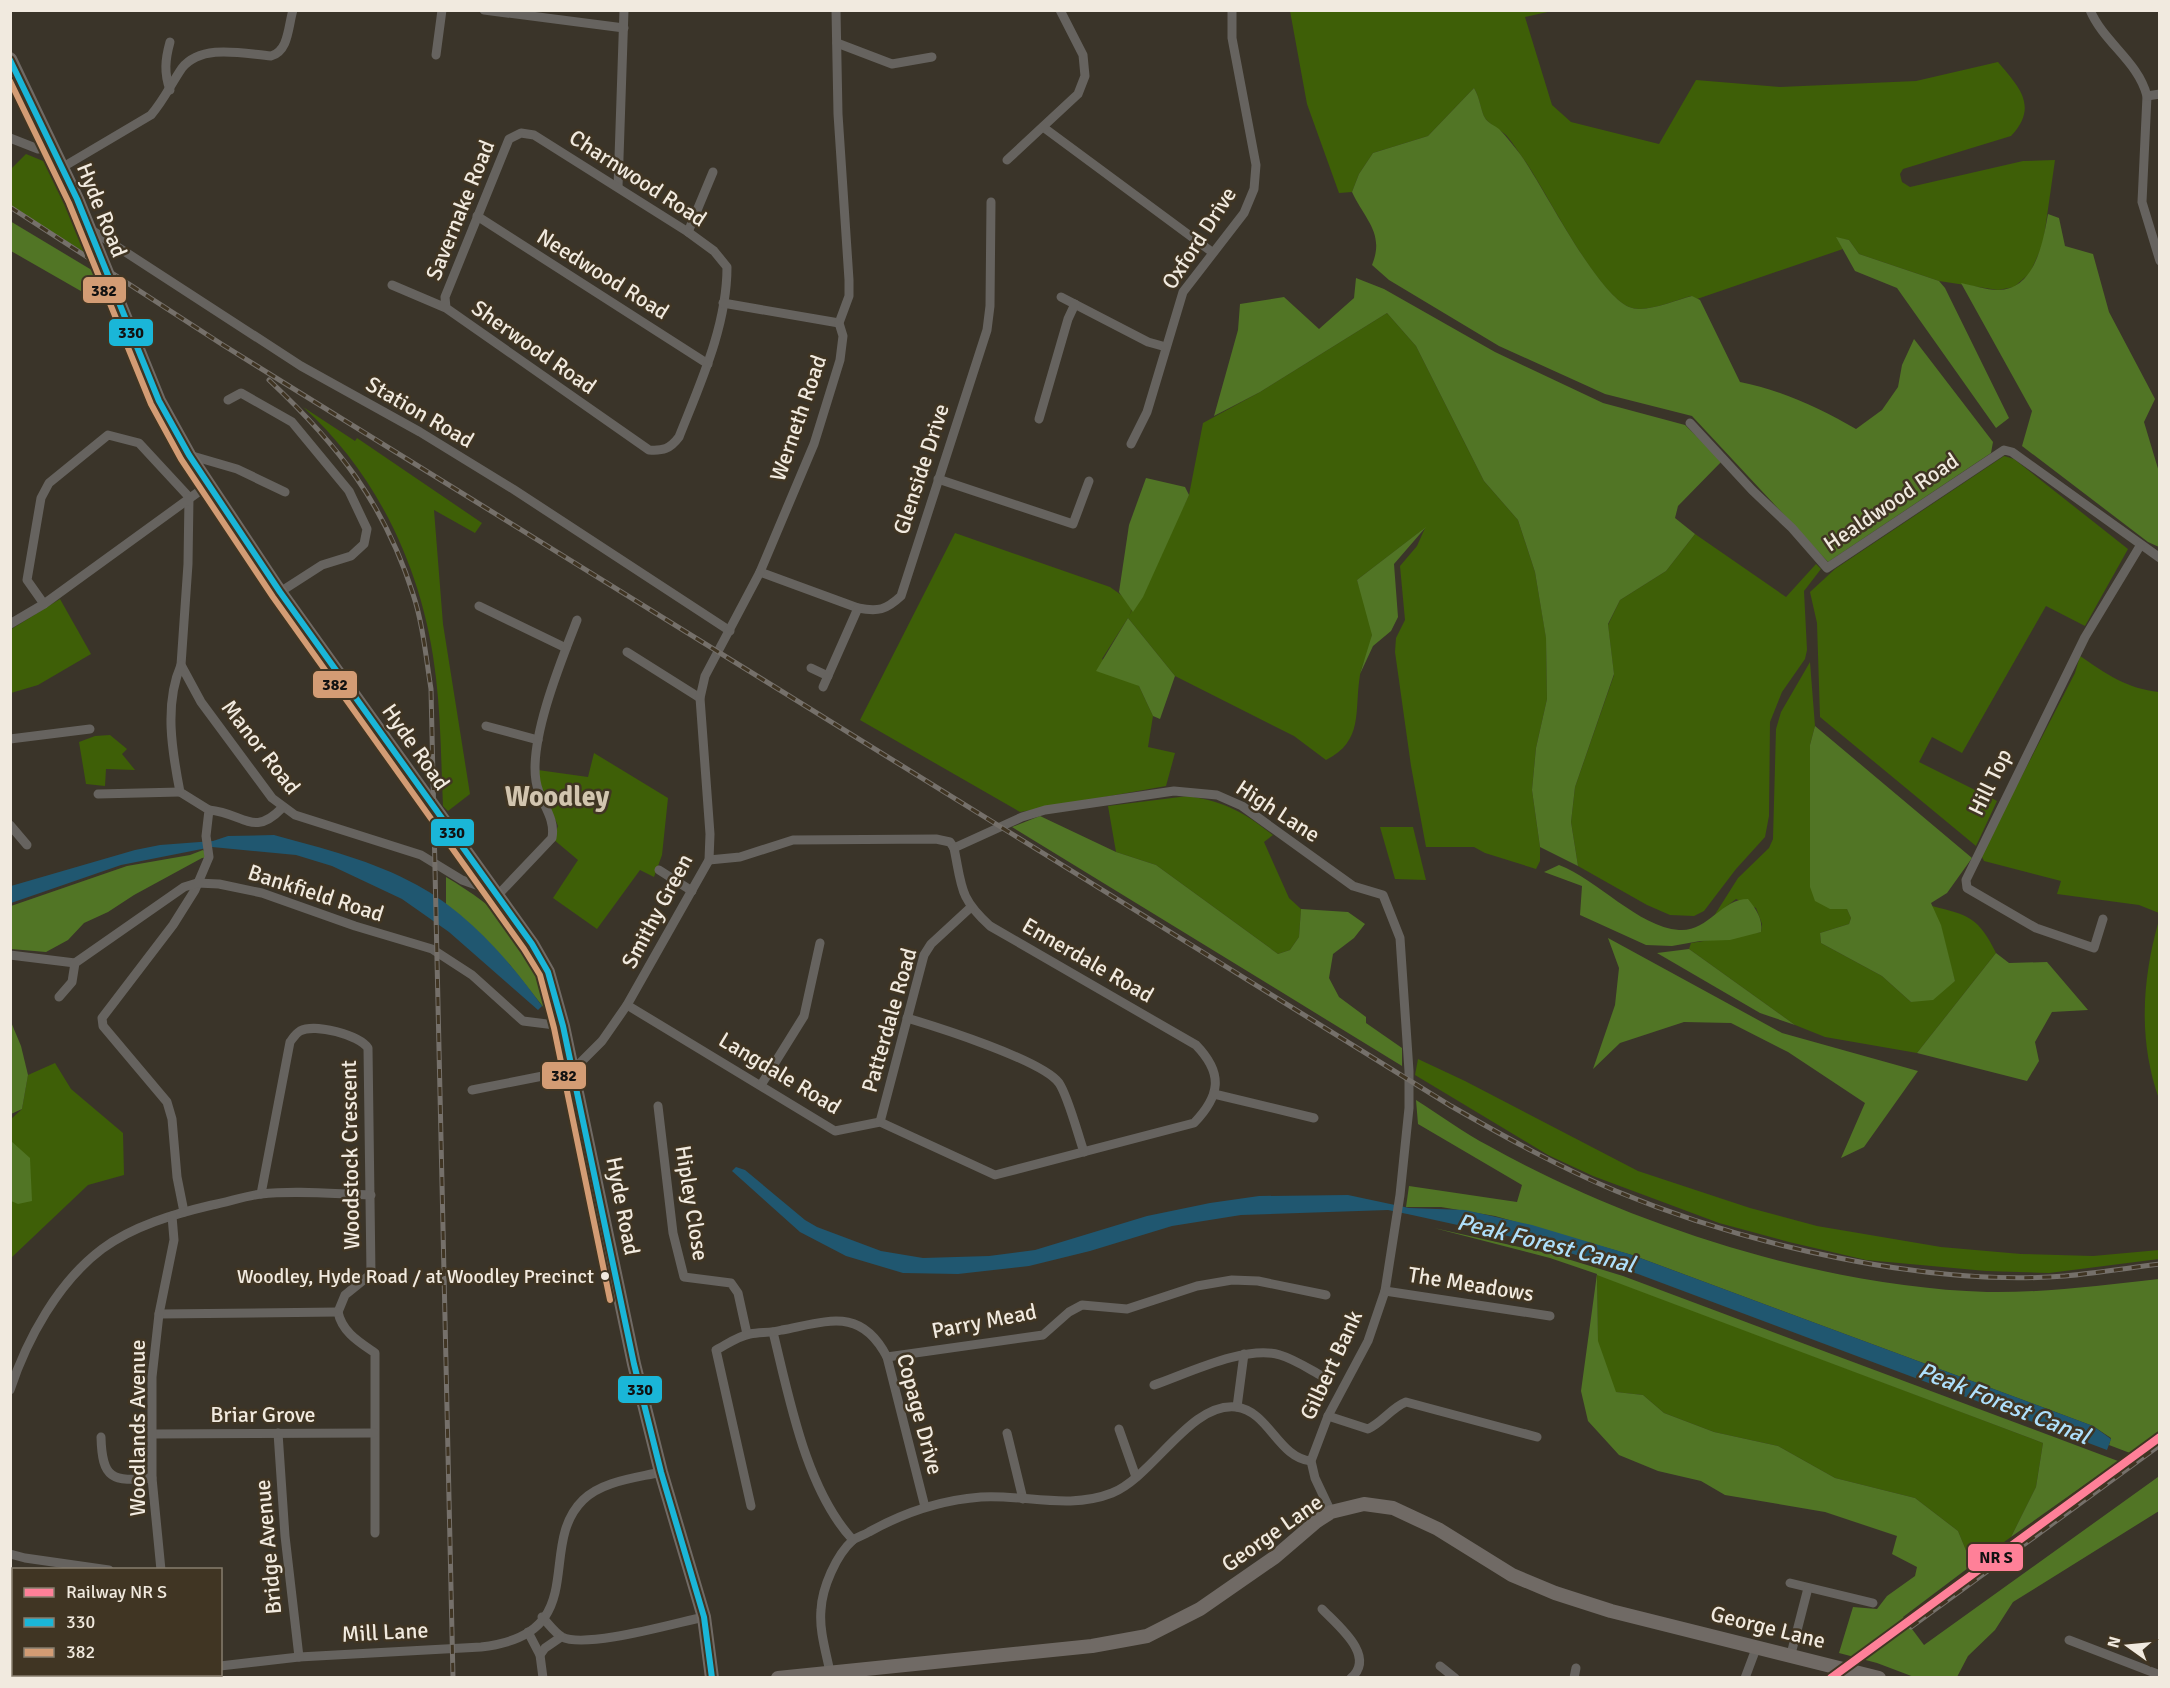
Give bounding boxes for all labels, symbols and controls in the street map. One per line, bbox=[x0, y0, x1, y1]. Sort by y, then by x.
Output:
street label: Charnwood Road bbox=[564, 124, 712, 232]
street label: Savernake Road bbox=[420, 136, 500, 284]
street label: Hyde Road bbox=[71, 159, 133, 261]
street label: Oxford Drive bbox=[1156, 182, 1242, 294]
street label: Needwood Road bbox=[532, 223, 674, 325]
line badge: 382 bbox=[82, 276, 127, 304]
text: 382 bbox=[91, 281, 117, 301]
street label: Sherwood Road bbox=[467, 294, 601, 400]
line badge: 330 bbox=[108, 318, 154, 347]
text: 330 bbox=[118, 323, 144, 343]
street label: Werneth Road bbox=[764, 351, 832, 485]
street label: Station Road bbox=[361, 370, 479, 454]
street label: Glenside Drive bbox=[887, 400, 955, 538]
street label: Healdwood Road bbox=[1818, 447, 1964, 557]
line badge: 382 bbox=[312, 670, 358, 699]
text: 382 bbox=[322, 675, 348, 695]
street label: Manor Road bbox=[216, 694, 306, 800]
street label: Hyde Road bbox=[376, 698, 456, 796]
street label: Hill Top bbox=[1962, 744, 2018, 820]
street label: High Lane bbox=[1231, 774, 1325, 848]
district label: Woodley bbox=[505, 780, 609, 814]
line badge: 330 bbox=[430, 818, 475, 847]
text: 330 bbox=[439, 823, 465, 843]
street label: Smithy Green bbox=[616, 849, 698, 973]
street label: Bankfield Road bbox=[245, 858, 387, 928]
street label: Ennerdale Road bbox=[1017, 911, 1159, 1009]
street label: Patterdale Road bbox=[855, 945, 923, 1095]
street label: Langdale Road bbox=[714, 1026, 846, 1120]
street label: Woodstock Crescent bbox=[335, 1060, 365, 1250]
line badge: 382 bbox=[541, 1061, 587, 1090]
text: 382 bbox=[551, 1066, 577, 1086]
street label: Hipley Close bbox=[670, 1144, 714, 1262]
street label: Hyde Road bbox=[600, 1155, 646, 1257]
water label: Peak Forest Canal bbox=[1454, 1206, 1640, 1280]
street label: The Meadows bbox=[1406, 1261, 1536, 1307]
place label: Woodley, Hyde Road / at Woodley Precinct bbox=[237, 1264, 594, 1289]
marker: Woodley, Hyde Road / at Woodley Precinct bbox=[599, 1270, 611, 1282]
street label: Parry Mead bbox=[929, 1298, 1039, 1344]
street label: Gilbert Bank bbox=[1294, 1306, 1368, 1424]
street label: Woodlands Avenue bbox=[124, 1340, 151, 1516]
street label: Copage Drive bbox=[891, 1351, 949, 1477]
water label: Peak Forest Canal bbox=[1914, 1355, 2096, 1452]
line badge: 330 bbox=[617, 1375, 663, 1404]
text: 330 bbox=[627, 1380, 653, 1400]
street label: Briar Grove bbox=[210, 1401, 316, 1428]
street label: Bridge Avenue bbox=[249, 1478, 287, 1616]
street label: George Lane bbox=[1216, 1488, 1328, 1578]
line badge: NR S bbox=[1967, 1543, 2024, 1572]
text: NR S bbox=[1979, 1548, 2013, 1568]
legend bbox=[12, 1568, 222, 1676]
text: Railway NR S bbox=[66, 1581, 167, 1603]
street label: George Lane bbox=[1708, 1600, 1828, 1654]
text: 330 bbox=[66, 1611, 95, 1633]
street label: Mill Lane bbox=[341, 1616, 429, 1648]
north arrow bbox=[2098, 1616, 2158, 1676]
text: N bbox=[2103, 1634, 2126, 1650]
text: 382 bbox=[66, 1641, 95, 1663]

